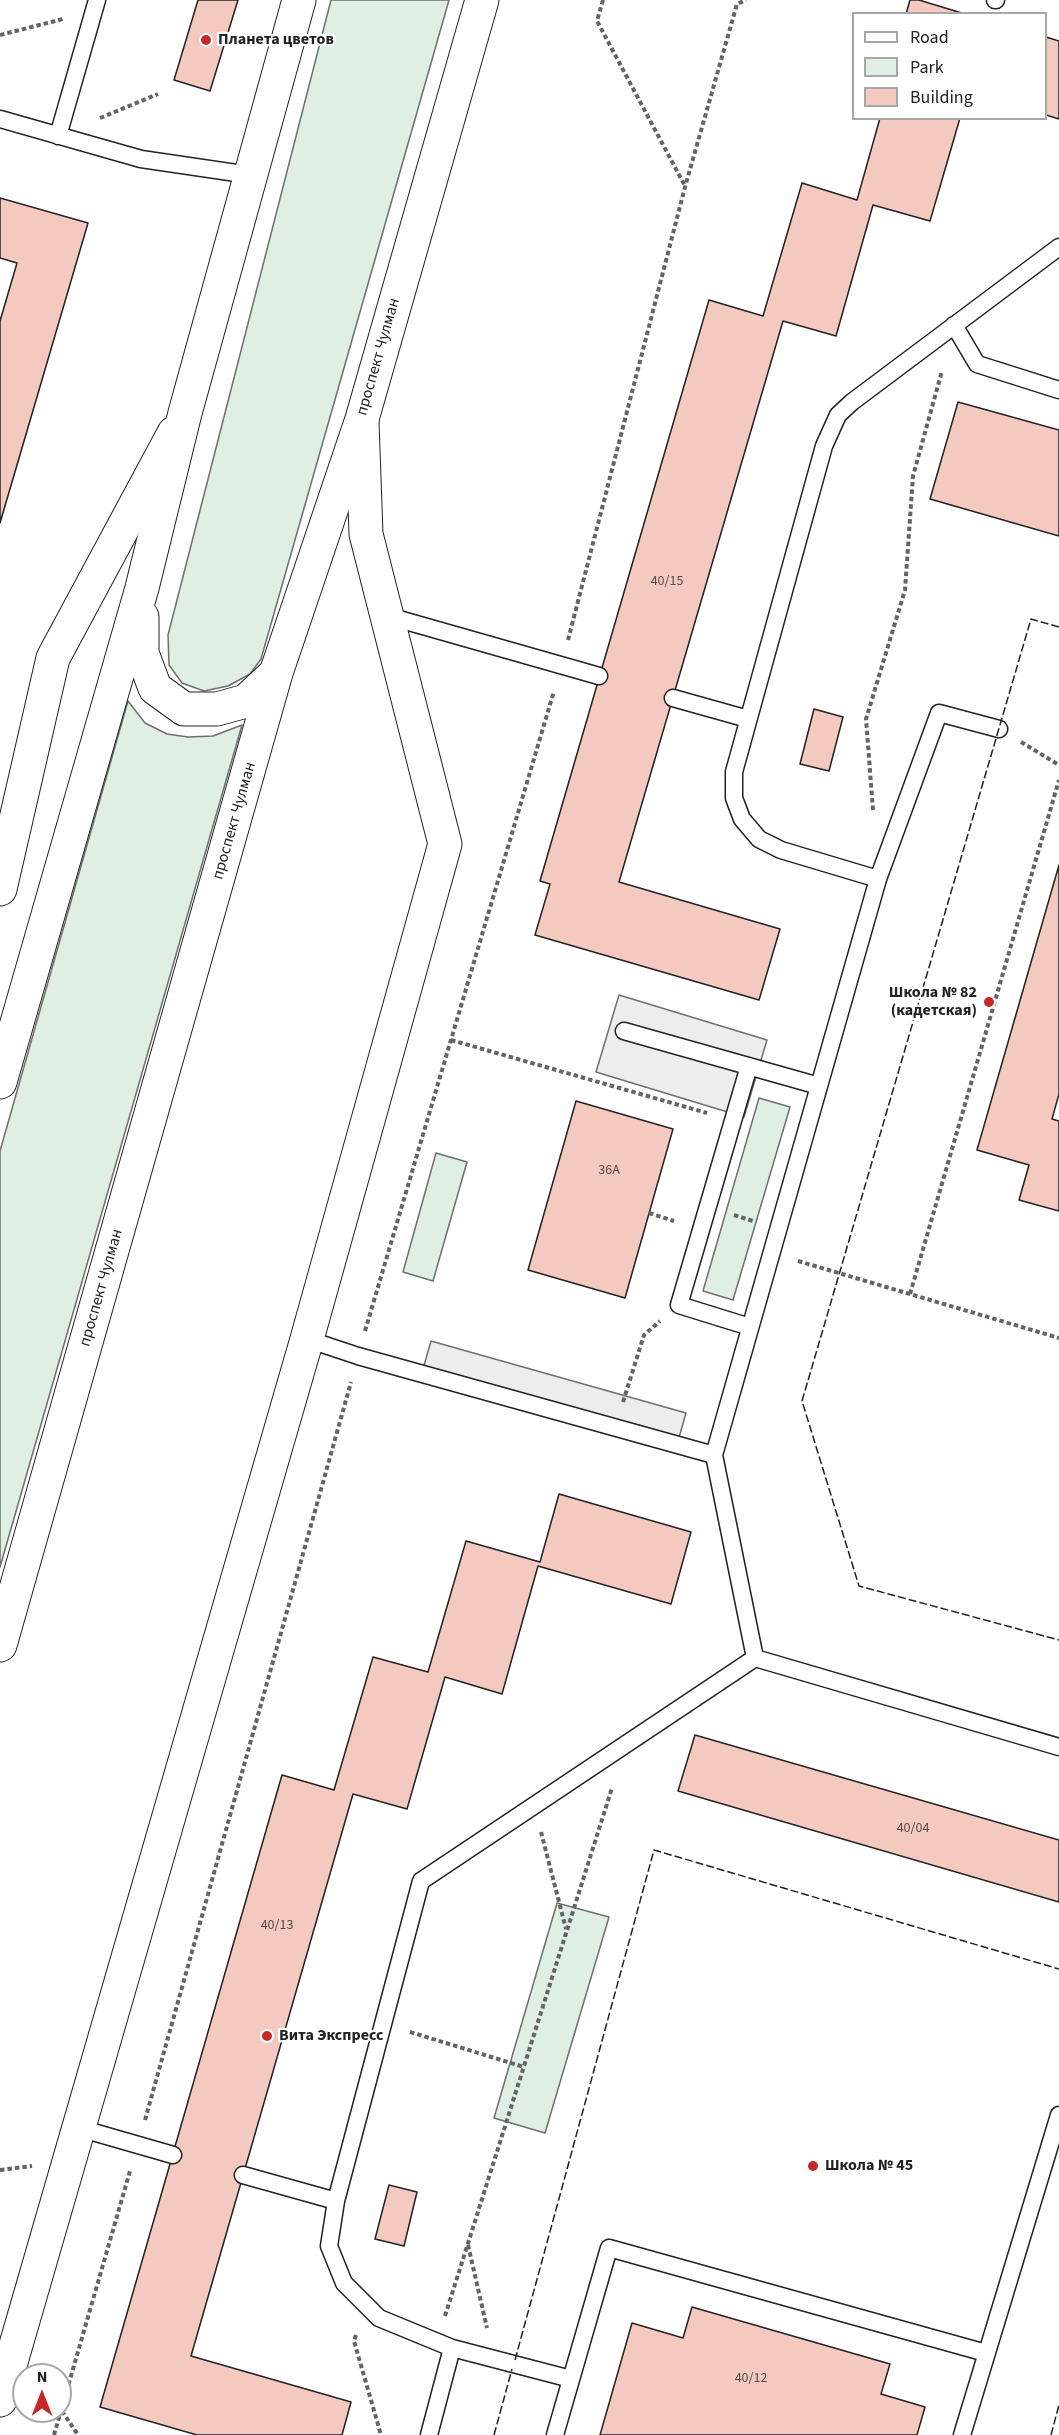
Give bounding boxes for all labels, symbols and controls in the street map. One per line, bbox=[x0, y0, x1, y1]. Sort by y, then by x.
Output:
legend bbox=[852, 12, 1047, 120]
text: Road bbox=[910, 25, 949, 50]
place label: Планета цветов bbox=[218, 30, 334, 50]
marker: Планета цветов bbox=[199, 33, 213, 47]
text: Park bbox=[910, 55, 944, 80]
text: Building bbox=[910, 85, 973, 110]
street label: проспект Чулман bbox=[353, 296, 405, 418]
house number: 40/15 bbox=[651, 574, 683, 590]
street label: проспект Чулман bbox=[209, 760, 261, 882]
place label: Школа № 82 (кадетская) bbox=[889, 983, 977, 1021]
marker: Школа № 82 (кадетская) bbox=[982, 995, 996, 1009]
house number: 36А bbox=[598, 1163, 620, 1179]
street label: проспект Чулман bbox=[76, 1227, 128, 1349]
house number: 40/04 bbox=[897, 1821, 929, 1837]
house number: 40/13 bbox=[261, 1918, 293, 1934]
place label: Вита Экспресс bbox=[279, 2026, 383, 2046]
marker: Вита Экспресс bbox=[260, 2029, 274, 2043]
place label: Школа № 45 bbox=[825, 2156, 913, 2176]
marker: Школа № 45 bbox=[806, 2159, 820, 2173]
north arrow bbox=[12, 2363, 72, 2423]
text: N bbox=[37, 2366, 47, 2388]
house number: 40/12 bbox=[735, 2371, 767, 2387]

